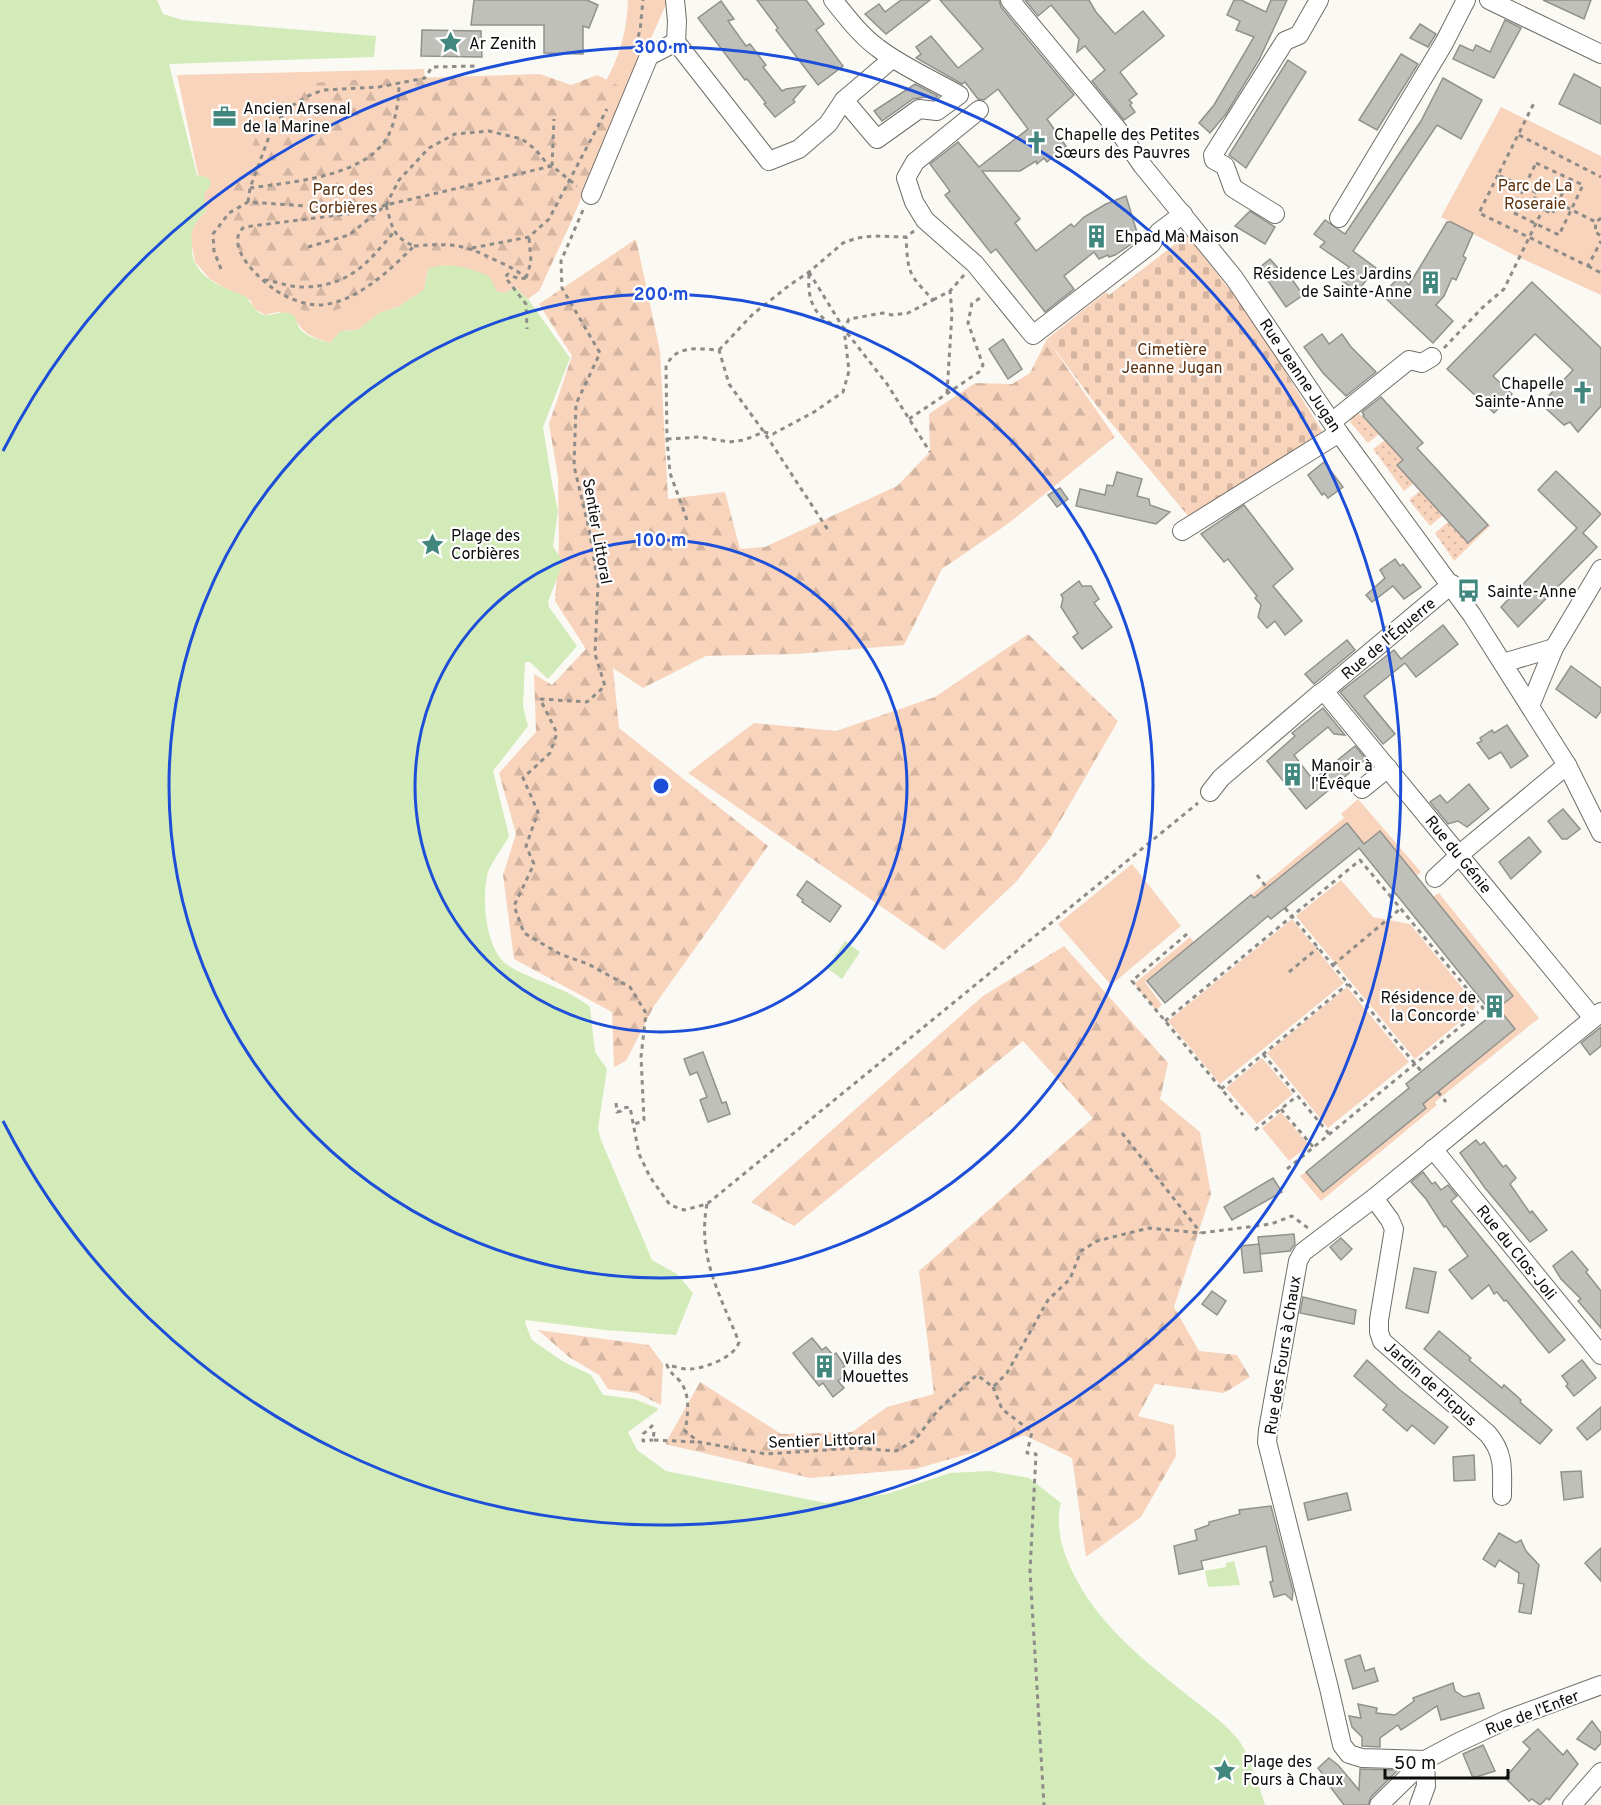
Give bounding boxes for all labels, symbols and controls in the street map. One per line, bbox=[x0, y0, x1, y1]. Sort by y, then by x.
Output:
place icon: Ar Zenith bbox=[438, 30, 464, 56]
place label: Ar Zenith bbox=[469, 35, 537, 55]
text: 300 m bbox=[634, 37, 688, 60]
place label: Ancien Arsenal de la Marine bbox=[243, 100, 351, 138]
office icon: Ancien Arsenal de la Marine bbox=[212, 104, 238, 130]
place label: Chapelle des Petites Sœurs des Pauvres bbox=[1054, 126, 1200, 164]
church icon: Chapelle des Petites Sœurs des Pauvres bbox=[1023, 130, 1049, 156]
park label: Parc de La Roseraie bbox=[1498, 177, 1572, 215]
park label: Parc des Corbières bbox=[309, 181, 377, 219]
building icon: Ehpad Ma Maison bbox=[1084, 223, 1110, 249]
place label: Ehpad Ma Maison bbox=[1115, 228, 1239, 248]
place label: Résidence Les Jardins de Sainte-Anne bbox=[1253, 265, 1412, 303]
building icon: Résidence Les Jardins de Sainte-Anne bbox=[1417, 269, 1443, 295]
text: 200 m bbox=[633, 284, 689, 307]
street label: Rue Jeanne Jugan bbox=[1254, 315, 1345, 437]
park label: Cimetière Jeanne Jugan bbox=[1121, 341, 1223, 379]
place label: Chapelle Sainte-Anne bbox=[1474, 375, 1564, 413]
church icon: Chapelle Sainte-Anne bbox=[1569, 379, 1595, 405]
street label: Sentier Littoral bbox=[577, 477, 615, 586]
place label: Plage des Corbières bbox=[451, 527, 520, 565]
text: 100 m bbox=[635, 530, 687, 553]
place icon: Plage des Corbières bbox=[420, 531, 446, 557]
bus stop icon: Sainte-Anne bbox=[1456, 578, 1482, 604]
place label: Sainte-Anne bbox=[1487, 583, 1577, 603]
street label: Rue de l'Équerre bbox=[1337, 593, 1441, 685]
place label: Manoir à l'Évêque bbox=[1311, 757, 1373, 795]
building icon: Manoir à l'Évêque bbox=[1280, 761, 1306, 787]
centre of rings bbox=[651, 776, 671, 796]
street label: Rue du Génie bbox=[1420, 812, 1495, 898]
place label: Résidence de la Concorde bbox=[1380, 989, 1476, 1027]
building icon: Résidence de la Concorde bbox=[1481, 993, 1507, 1019]
street label: Rue du Clos-Joli bbox=[1471, 1202, 1560, 1305]
street label: Rue des Fours à Chaux bbox=[1262, 1274, 1306, 1436]
street label: Jardin de Picpus bbox=[1379, 1338, 1480, 1431]
place label: Villa des Mouettes bbox=[842, 1350, 909, 1388]
building icon: Villa des Mouettes bbox=[811, 1354, 837, 1380]
street label: Sentier Littoral bbox=[768, 1430, 876, 1454]
street label: Rue de l'Enfer bbox=[1483, 1687, 1583, 1741]
scale bar bbox=[1385, 1742, 1508, 1780]
place label: Plage des Fours à Chaux bbox=[1243, 1753, 1344, 1791]
text: 50 m bbox=[1394, 1753, 1436, 1776]
place icon: Plage des Fours à Chaux bbox=[1212, 1757, 1238, 1783]

